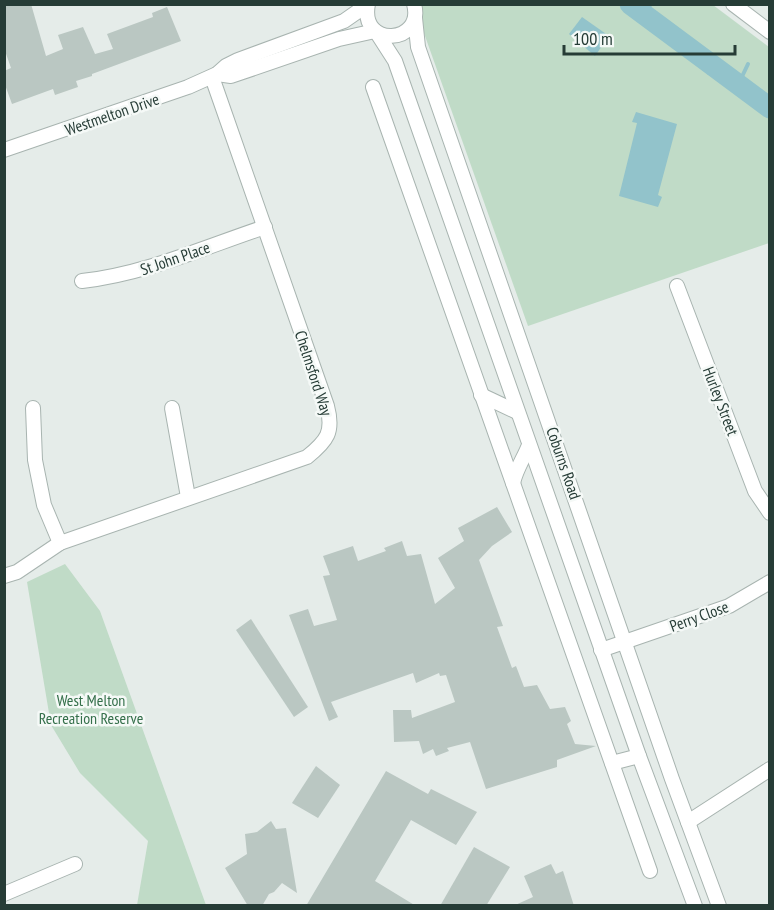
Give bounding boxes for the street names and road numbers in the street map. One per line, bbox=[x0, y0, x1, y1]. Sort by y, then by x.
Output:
street label: Westmelton Drive bbox=[62, 89, 162, 139]
street label: St John Place bbox=[138, 237, 212, 279]
street label: Chelmsford Way bbox=[291, 328, 337, 418]
street label: Hurley Street bbox=[699, 364, 743, 439]
street label: Coburns Road bbox=[542, 424, 586, 502]
street label: Perry Close bbox=[667, 596, 731, 636]

